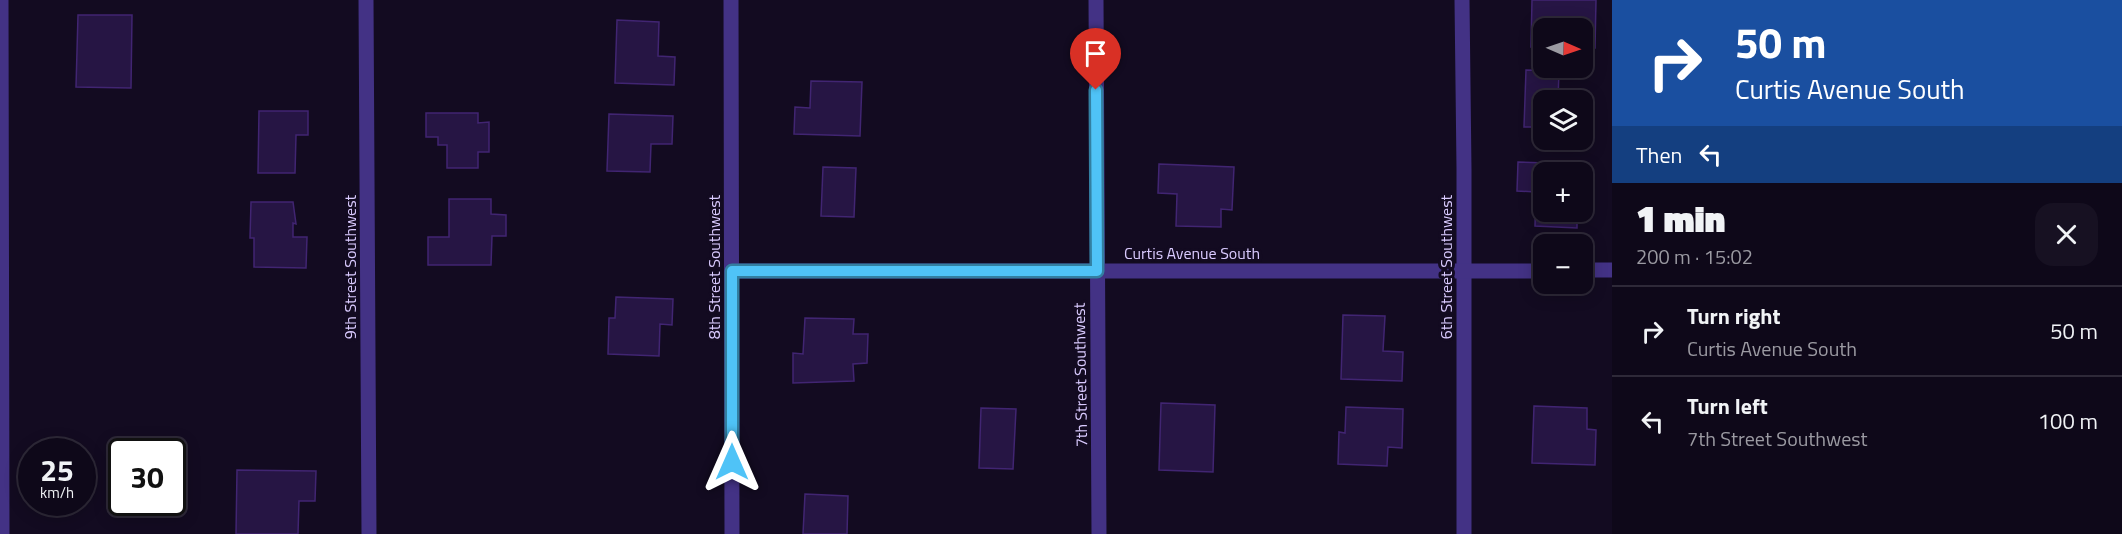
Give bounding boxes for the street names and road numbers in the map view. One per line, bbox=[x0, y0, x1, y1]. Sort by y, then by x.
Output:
street label: 9th Street Southwest bbox=[338, 194, 362, 339]
street label: 8th Street Southwest bbox=[702, 194, 726, 339]
street label: 6th Street Southwest bbox=[1434, 194, 1458, 339]
street label: Curtis Avenue South bbox=[1124, 241, 1260, 265]
street label: 7th Street Southwest bbox=[1067, 302, 1093, 447]

